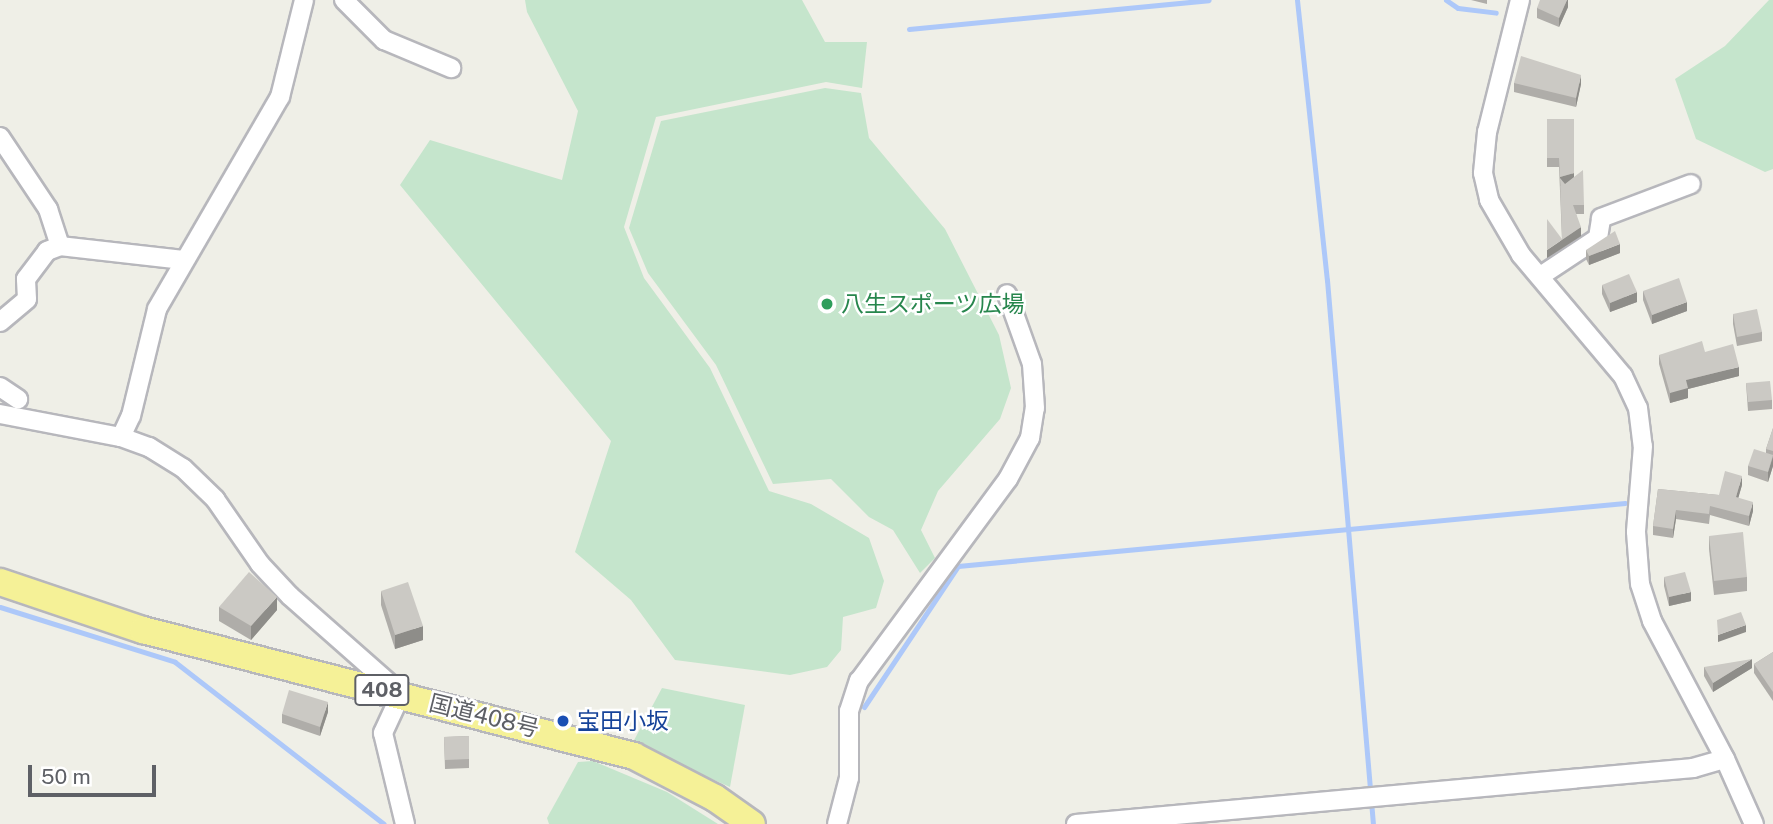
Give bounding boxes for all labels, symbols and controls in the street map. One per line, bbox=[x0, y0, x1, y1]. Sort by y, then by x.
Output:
place label: 八生スポーツ広場 bbox=[841, 290, 1025, 318]
marker: 八生スポーツ広場 bbox=[819, 296, 835, 312]
road number: 408 bbox=[354, 672, 410, 708]
street label: 国道408号 bbox=[426, 689, 542, 743]
place label: 宝田小坂 bbox=[577, 707, 669, 735]
marker: 宝田小坂 bbox=[555, 713, 571, 729]
scale bar bbox=[32, 750, 159, 794]
text: 50 m bbox=[41, 764, 91, 789]

